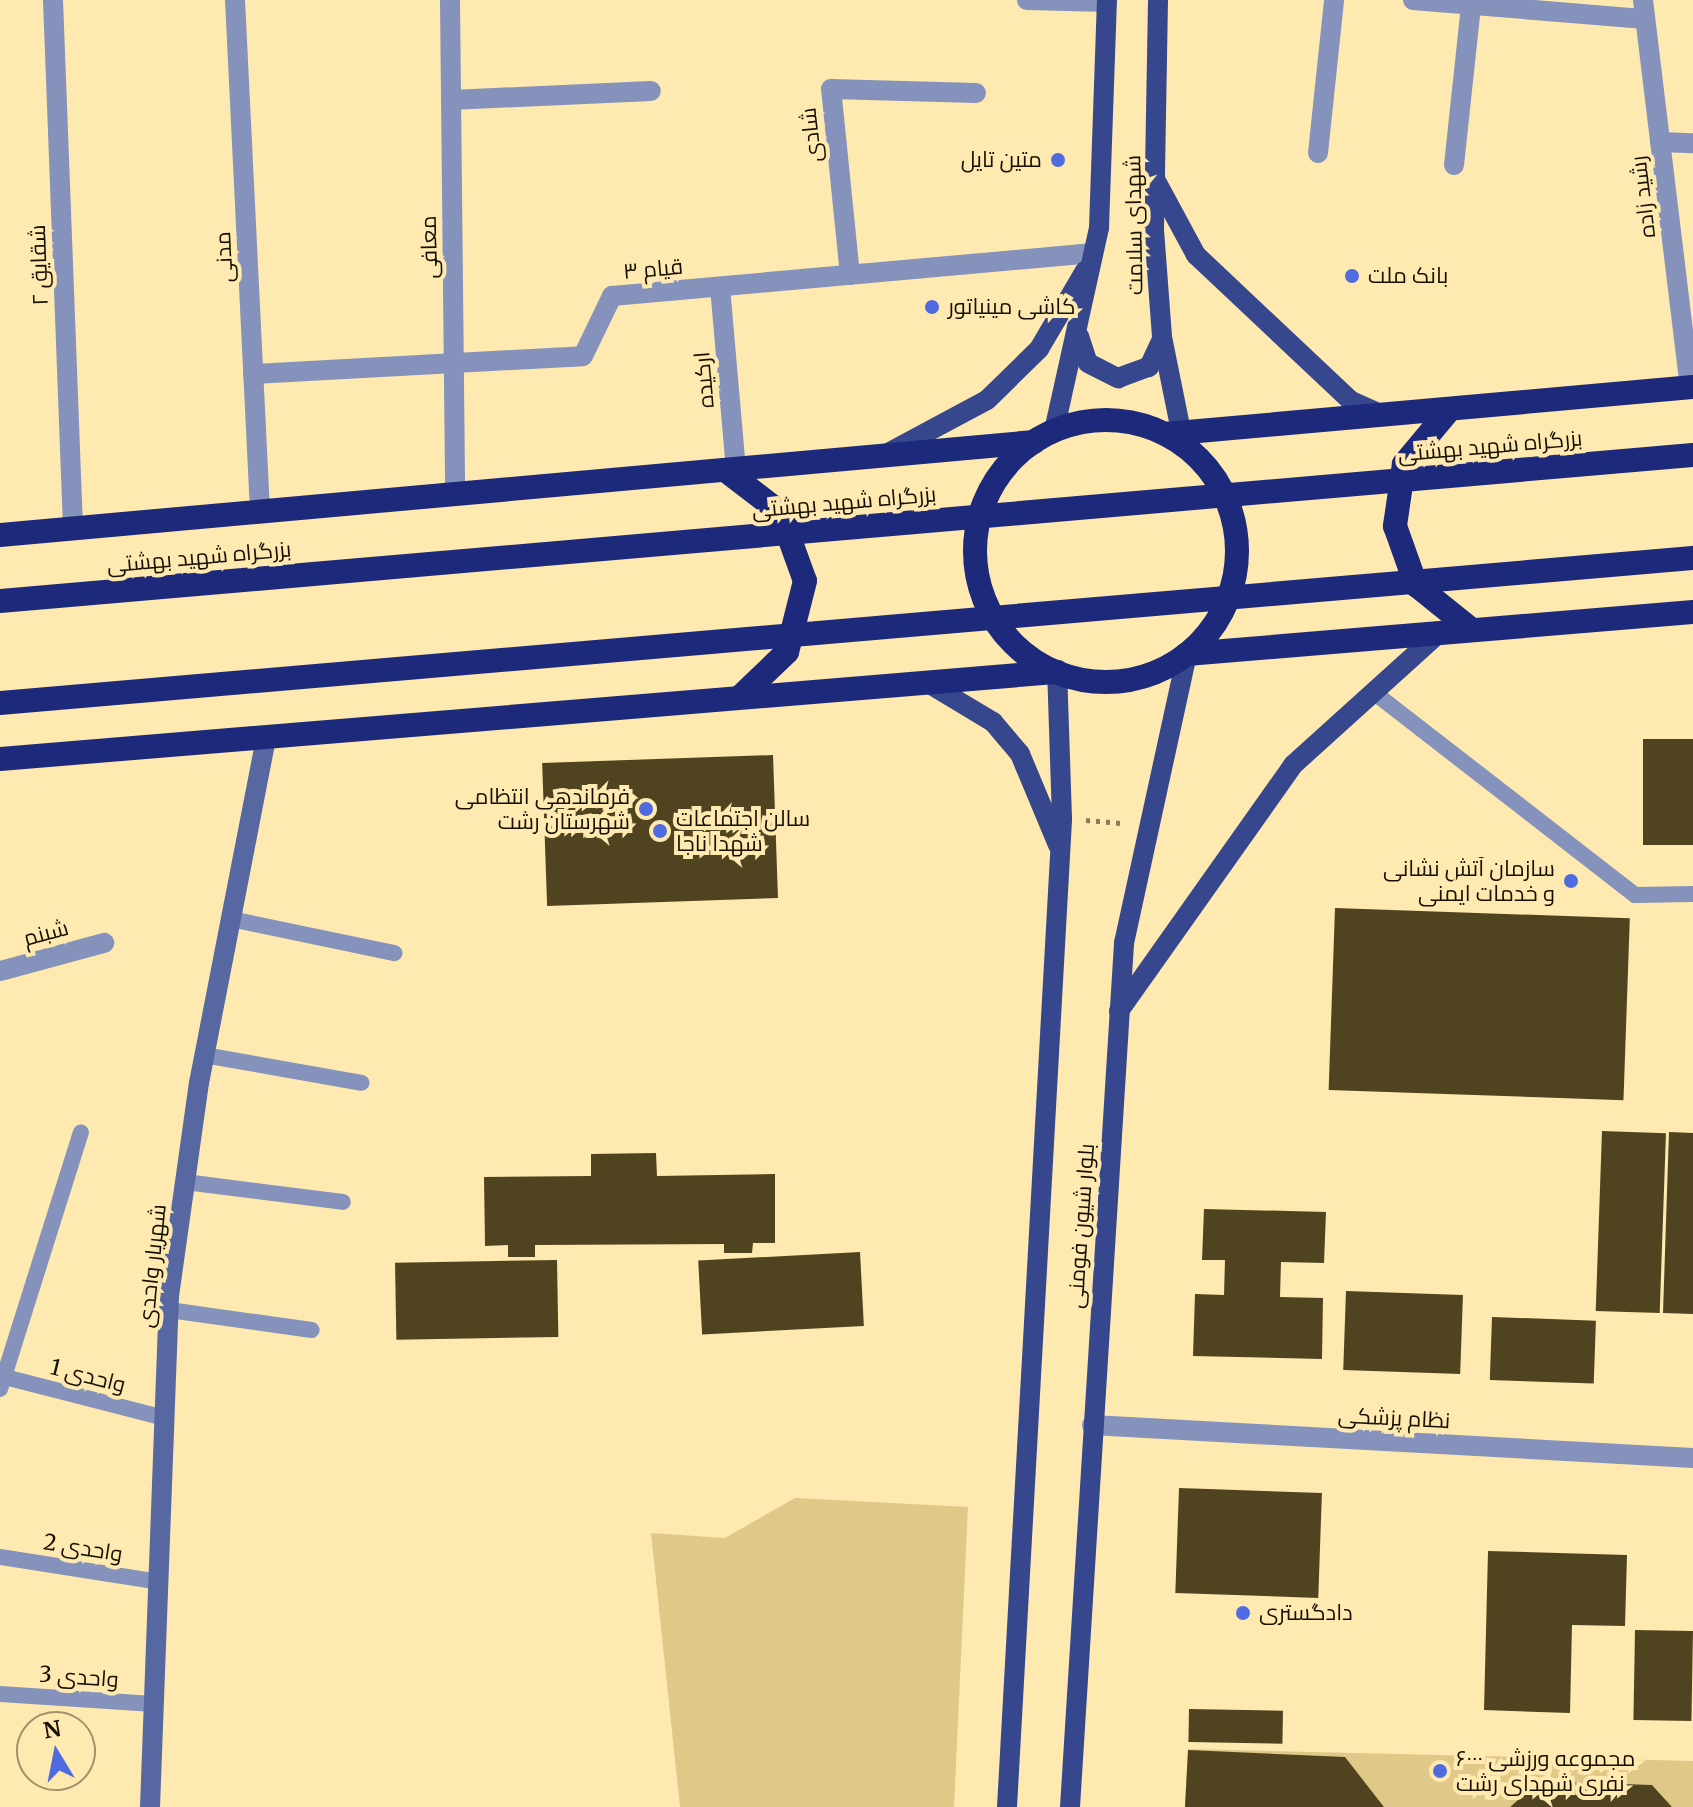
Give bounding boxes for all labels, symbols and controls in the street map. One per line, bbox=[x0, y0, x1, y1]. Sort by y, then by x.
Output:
street label: شادی bbox=[795, 106, 827, 164]
place label: متین تایل bbox=[961, 147, 1042, 173]
marker: متین تایل bbox=[1049, 151, 1067, 169]
street label: رشید زاده bbox=[1625, 154, 1661, 240]
street label: شهدای سلامت bbox=[1120, 155, 1148, 295]
street label: معافی bbox=[415, 215, 443, 279]
street label: شقایق ۲ bbox=[24, 224, 54, 306]
street label: مدنی bbox=[209, 231, 239, 283]
street label: قیام ۳ bbox=[622, 253, 684, 285]
place label: بانک ملت bbox=[1368, 263, 1448, 289]
marker: بانک ملت bbox=[1343, 267, 1361, 285]
place label: کاشی مینیاتور bbox=[948, 294, 1075, 320]
marker: کاشی مینیاتور bbox=[923, 298, 941, 316]
street label: ارکیده bbox=[688, 351, 720, 409]
street label: بزرگراه شهید بهشتی bbox=[1397, 425, 1583, 467]
street label: بزرگراه شهید بهشتی bbox=[751, 481, 937, 523]
street label: بزرگراه شهید بهشتی bbox=[106, 536, 292, 578]
place label: فرماندهی انتظامی شهرستان رشت bbox=[455, 783, 630, 834]
marker: فرماندهی انتظامی شهرستان رشت bbox=[637, 800, 655, 818]
place label: سالن اجتماعات شهدا ناجا bbox=[676, 805, 810, 856]
marker: سالن اجتماعات شهدا ناجا bbox=[651, 822, 669, 840]
place label: سازمان آتش نشانی و خدمات ایمنی bbox=[1383, 855, 1555, 906]
marker: سازمان آتش نشانی و خدمات ایمنی bbox=[1562, 872, 1580, 890]
street label: شبنم bbox=[21, 914, 71, 952]
street label: بلوار شیون فومنی bbox=[1062, 1142, 1100, 1310]
street label: شهریار واحدی bbox=[132, 1203, 172, 1329]
street label: واحدی 1 bbox=[48, 1354, 128, 1398]
street label: نظام پزشکی bbox=[1337, 1402, 1451, 1434]
street label: واحدی 2 bbox=[41, 1529, 125, 1567]
place label: دادگستری bbox=[1259, 1600, 1353, 1626]
marker: دادگستری bbox=[1234, 1604, 1252, 1622]
street label: واحدی 3 bbox=[38, 1661, 120, 1693]
north arrow bbox=[16, 1711, 96, 1791]
text: N bbox=[41, 1714, 63, 1745]
place label: مجموعه ورزشی ۶۰۰۰ نفری شهدای رشت bbox=[1456, 1745, 1635, 1796]
marker: مجموعه ورزشی ۶۰۰۰ نفری شهدای رشت bbox=[1431, 1762, 1449, 1780]

